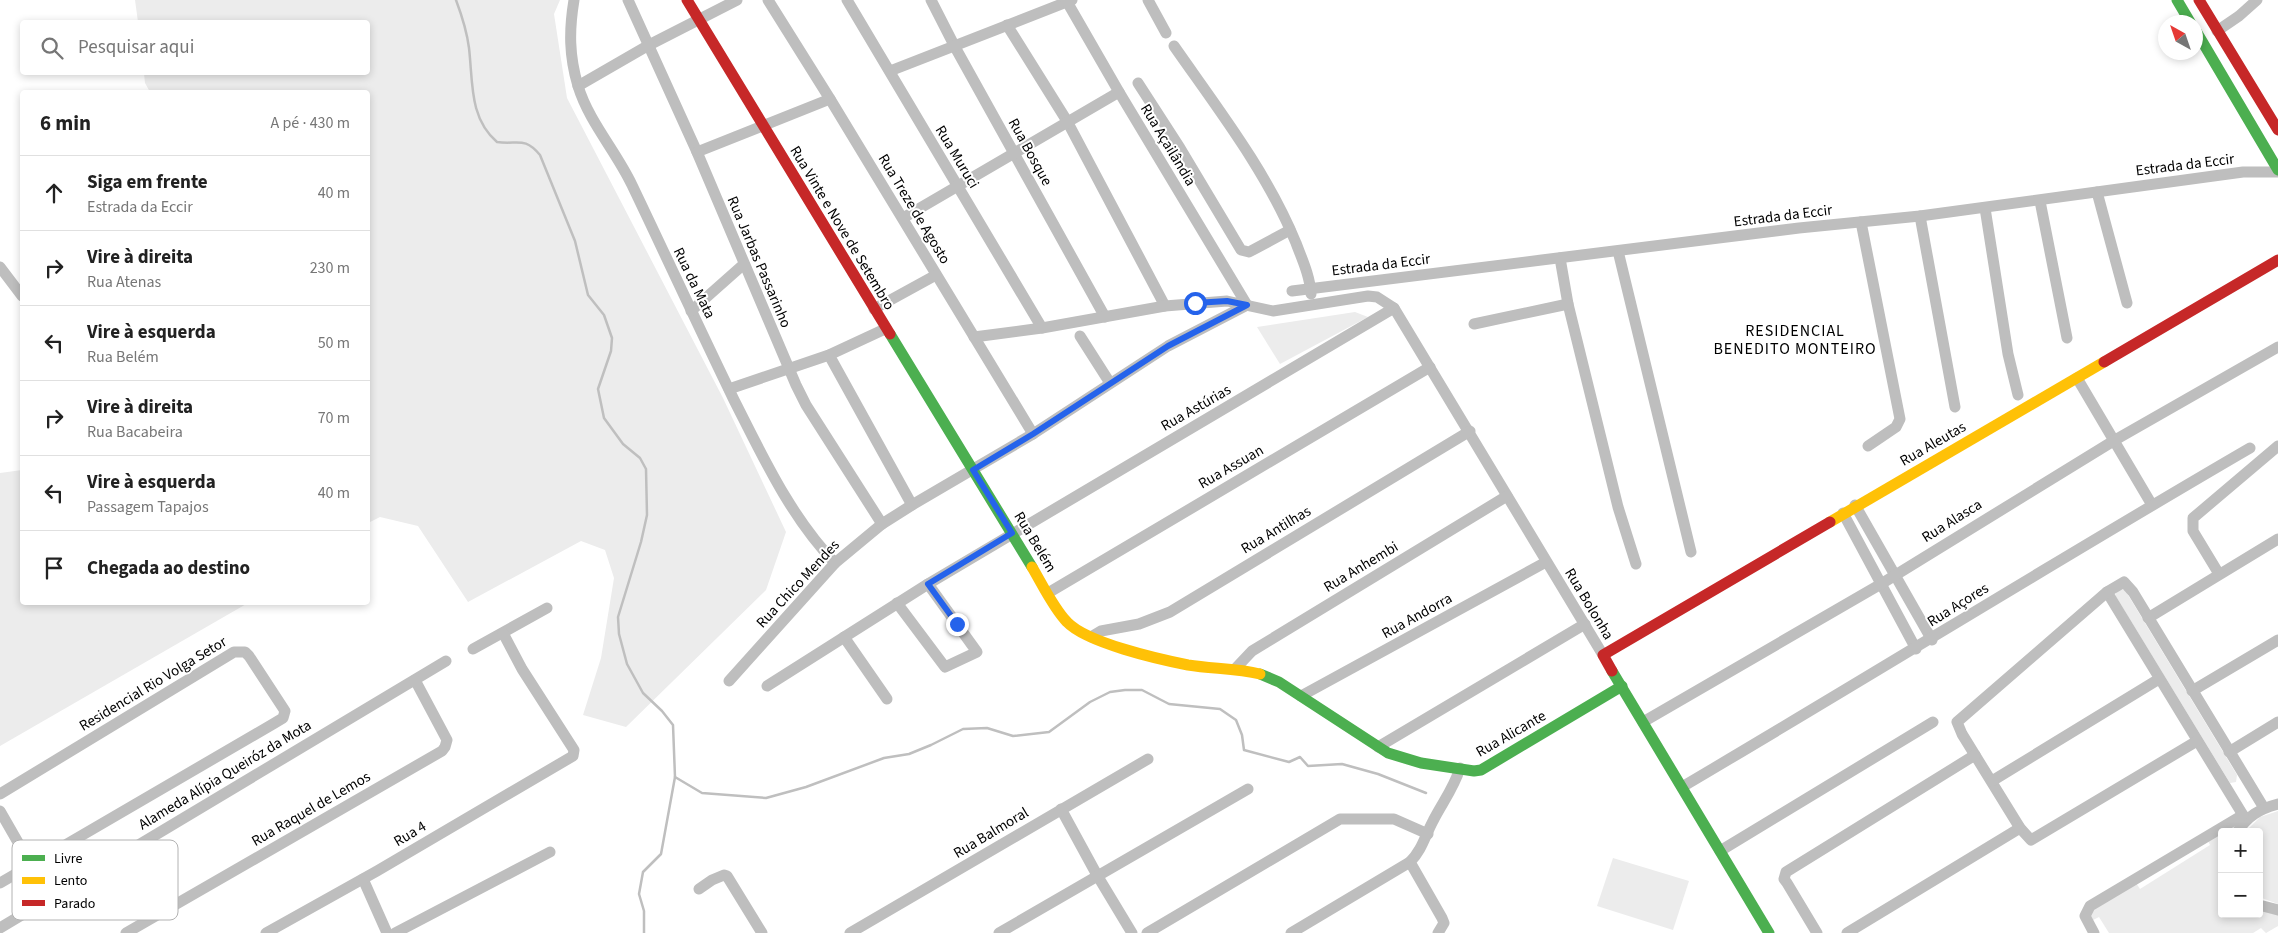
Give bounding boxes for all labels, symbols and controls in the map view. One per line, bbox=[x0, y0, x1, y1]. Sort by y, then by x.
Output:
north arrow bbox=[2158, 15, 2203, 60]
search box bbox=[20, 20, 370, 75]
icon: search bbox=[38, 34, 66, 62]
text: Pesquisar aqui bbox=[78, 34, 194, 61]
street label: Rua Açailândia bbox=[1135, 100, 1201, 190]
text: 6 min bbox=[40, 108, 91, 138]
text: A pé · 430 m bbox=[271, 112, 350, 134]
street label: Rua Bosque bbox=[1003, 114, 1057, 190]
street label: Rua Muruci bbox=[930, 121, 984, 193]
street label: Rua Vinte e Nove de Setembro bbox=[785, 142, 899, 314]
street label: Estrada da Eccir bbox=[2135, 148, 2236, 181]
street label: Rua Treze de Agosto bbox=[873, 150, 955, 268]
text: Siga em frente bbox=[87, 169, 208, 196]
icon: ahead bbox=[40, 179, 68, 207]
text: 40 m bbox=[318, 182, 350, 204]
street label: Rua Jarbas Passarinho bbox=[722, 193, 796, 331]
text: Estrada da Eccir bbox=[87, 196, 193, 218]
street label: Estrada da Eccir bbox=[1733, 199, 1834, 232]
text: Vire à direita bbox=[87, 244, 193, 271]
street label: Rua da Mata bbox=[668, 244, 720, 322]
street label: Estrada da Eccir bbox=[1331, 248, 1432, 281]
icon: right bbox=[40, 254, 68, 282]
text: 230 m bbox=[310, 257, 350, 279]
text: Rua Atenas bbox=[87, 271, 161, 293]
route start bbox=[1184, 292, 1207, 315]
text: Vire à esquerda bbox=[87, 319, 216, 346]
district label: RESIDENCIAL BENEDITO MONTEIRO bbox=[1713, 320, 1877, 360]
icon: left bbox=[40, 329, 68, 357]
text: 50 m bbox=[318, 332, 350, 354]
text: Rua Belém bbox=[87, 346, 159, 368]
street label: Rua Astúrias bbox=[1157, 379, 1235, 437]
text: Vire à direita bbox=[87, 394, 193, 421]
icon: right bbox=[40, 404, 68, 432]
text: 70 m bbox=[318, 407, 350, 429]
street label: Rua Aleutas bbox=[1896, 417, 1970, 471]
text: Rua Bacabeira bbox=[87, 421, 183, 443]
street label: Rua Assuan bbox=[1194, 440, 1268, 494]
text: Vire à esquerda bbox=[87, 469, 216, 496]
icon: left bbox=[40, 479, 68, 507]
text: 40 m bbox=[318, 482, 350, 504]
street label: Rua Alasca bbox=[1918, 494, 1986, 548]
text: Passagem Tapajos bbox=[87, 496, 209, 518]
street label: Rua Antilhas bbox=[1237, 501, 1315, 559]
street label: Rua Belém bbox=[1009, 508, 1061, 576]
street label: Rua Chico Mendes bbox=[751, 535, 845, 633]
street label: Rua Anhembi bbox=[1320, 536, 1402, 598]
icon: arrive bbox=[40, 554, 68, 582]
text: Chegada ao destino bbox=[87, 555, 250, 582]
street label: Rua Bolonha bbox=[1559, 564, 1619, 644]
street label: Rua Açores bbox=[1923, 578, 1993, 632]
street label: Rua Andorra bbox=[1378, 588, 1456, 644]
route end bbox=[946, 613, 969, 636]
street label: Residencial Rio Volga Setor bbox=[75, 631, 231, 736]
street label: Rua Alicante bbox=[1472, 705, 1550, 763]
street label: Alameda Alípia Queiróz da Mota bbox=[135, 715, 315, 835]
street label: Rua Raquel de Lemos bbox=[248, 766, 374, 852]
street label: Rua Balmoral bbox=[949, 802, 1033, 864]
street label: Rua 4 bbox=[390, 816, 431, 852]
map controls bbox=[2218, 828, 2263, 918]
button: + bbox=[2218, 828, 2263, 873]
legend bbox=[12, 840, 178, 920]
text: Livre bbox=[54, 849, 83, 869]
text: Lento bbox=[54, 871, 87, 891]
button: − bbox=[2218, 873, 2263, 918]
text: Parado bbox=[54, 894, 95, 914]

